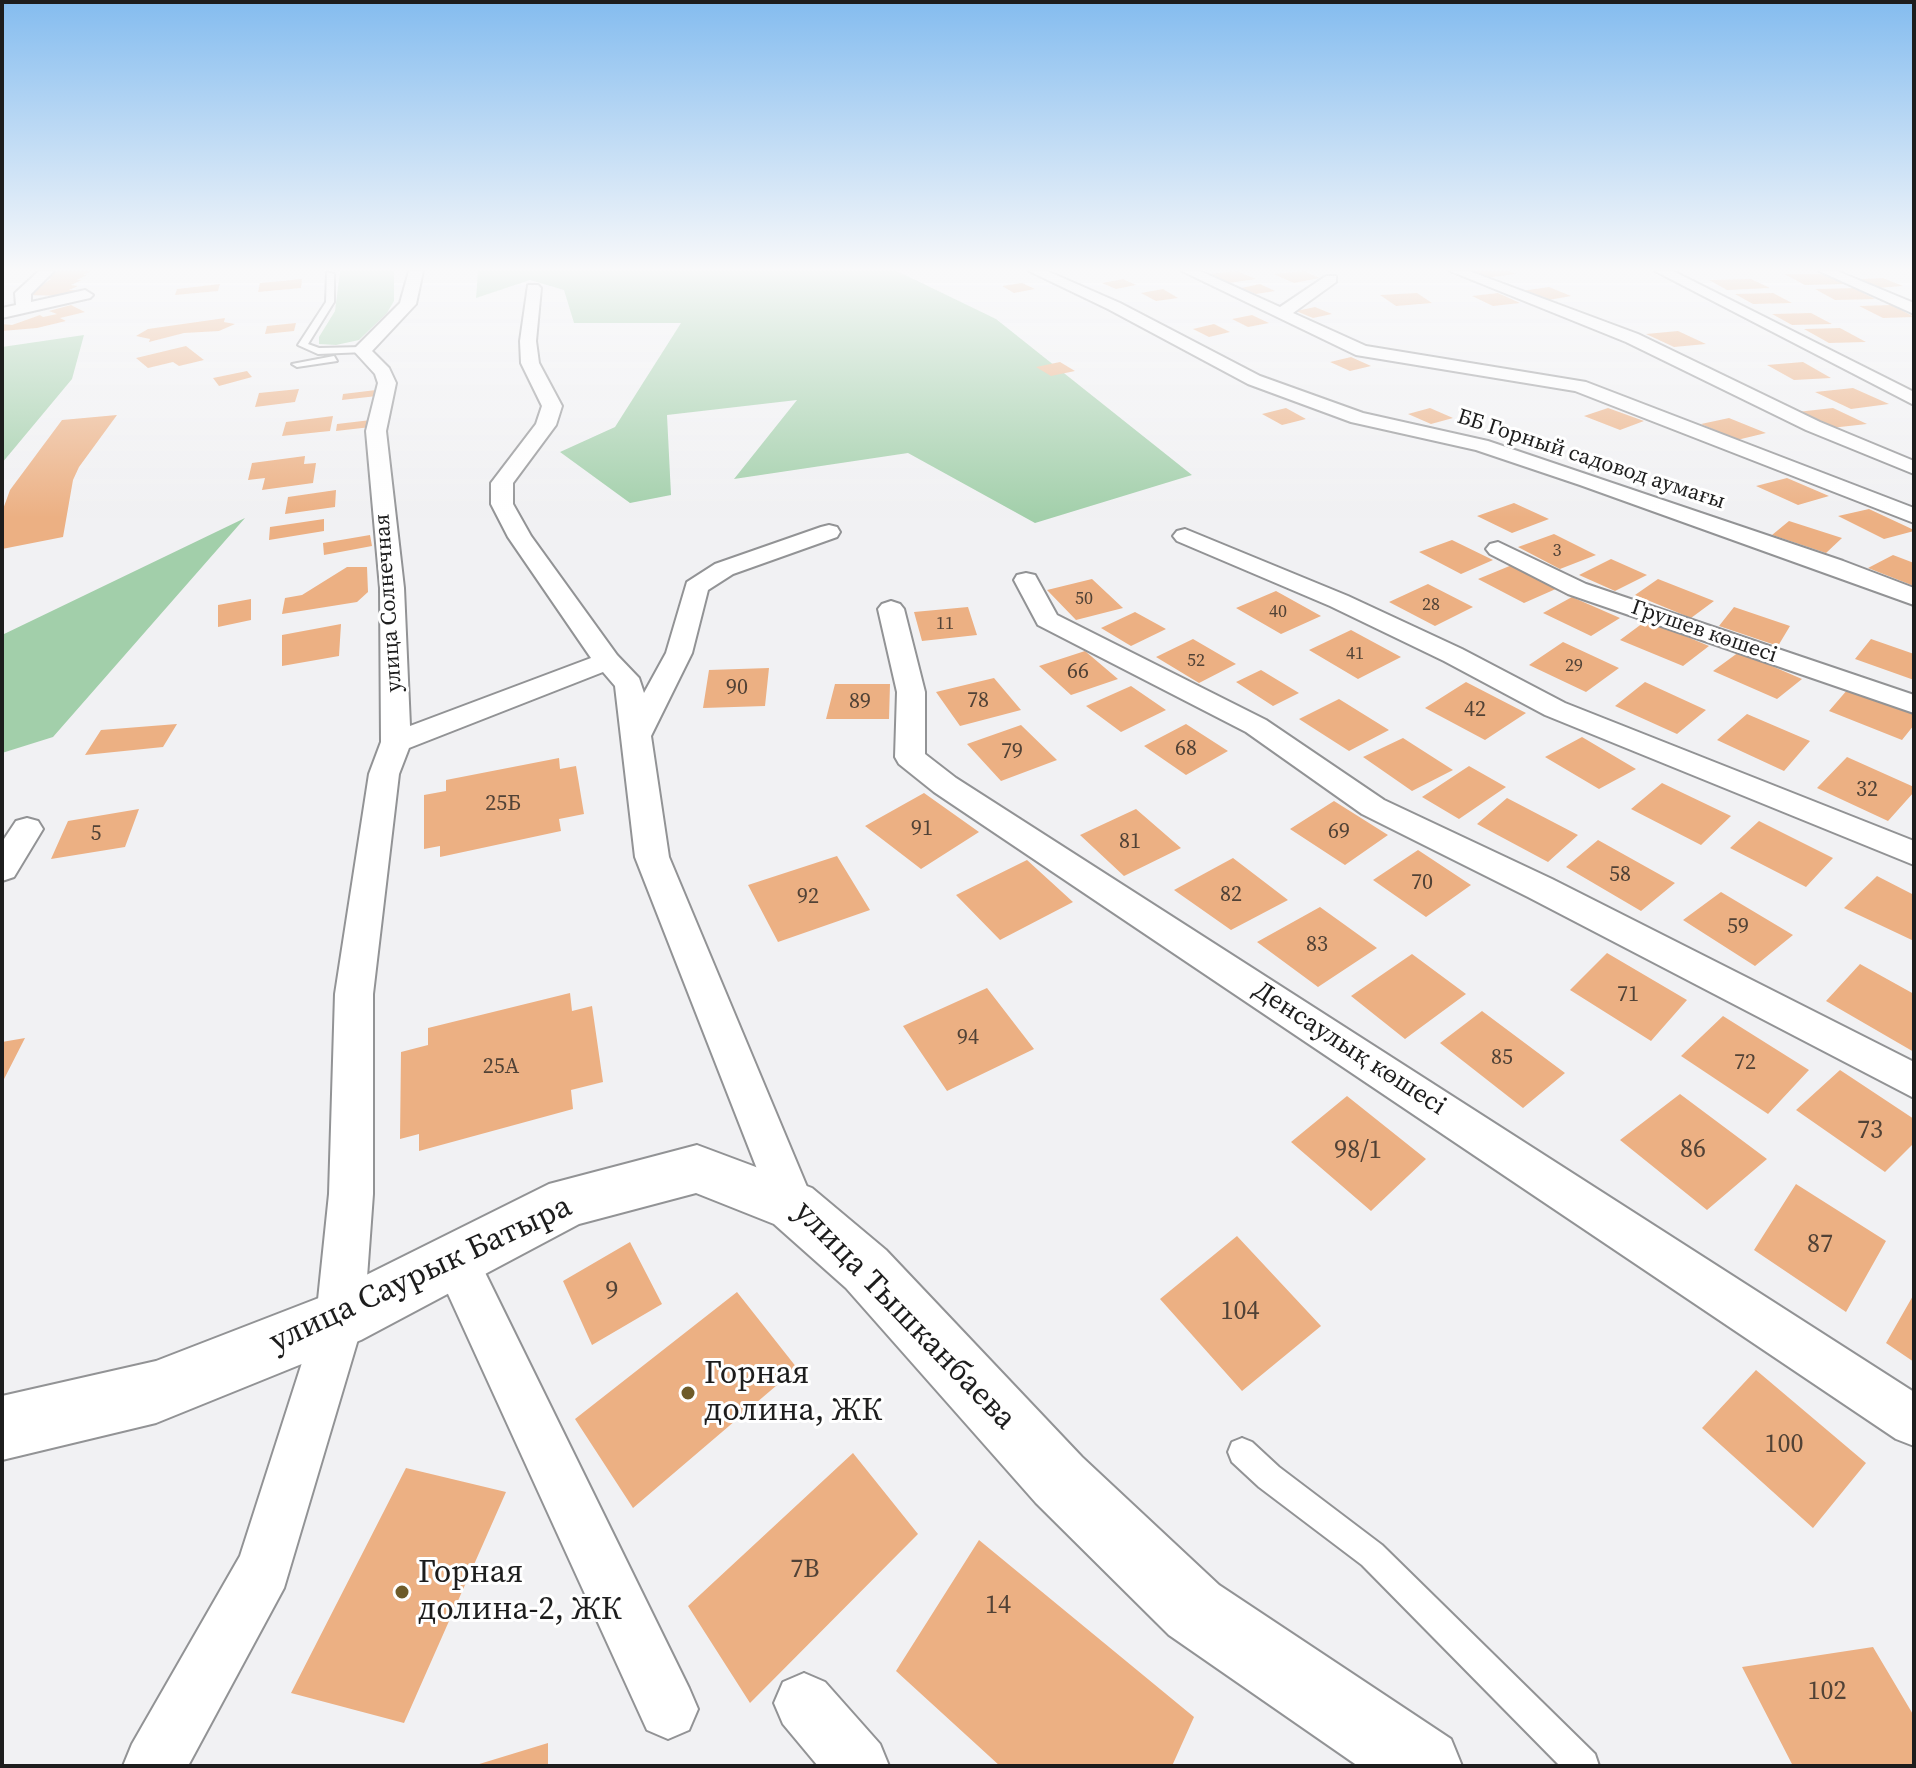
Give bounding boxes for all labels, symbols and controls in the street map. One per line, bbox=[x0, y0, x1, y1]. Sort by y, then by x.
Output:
street label: ББ Горный садовод аумағы bbox=[1454, 404, 1728, 516]
street label: улица Солнечная bbox=[370, 513, 408, 693]
house number: 3 bbox=[1553, 540, 1561, 562]
house number: 50 bbox=[1075, 588, 1093, 610]
house number: 28 bbox=[1422, 594, 1440, 616]
street label: Грушев көшесі bbox=[1628, 595, 1780, 669]
house number: 40 bbox=[1269, 601, 1287, 623]
house number: 11 bbox=[936, 613, 954, 635]
house number: 41 bbox=[1346, 643, 1364, 665]
house number: 52 bbox=[1187, 650, 1205, 672]
house number: 29 bbox=[1565, 655, 1583, 677]
house number: 66 bbox=[1067, 659, 1089, 685]
house number: 90 bbox=[726, 675, 748, 701]
house number: 78 bbox=[967, 688, 989, 714]
house number: 89 bbox=[849, 689, 871, 715]
house number: 42 bbox=[1464, 697, 1486, 723]
house number: 68 bbox=[1175, 736, 1197, 762]
house number: 79 bbox=[1001, 739, 1023, 765]
house number: 32 bbox=[1856, 777, 1878, 803]
house number: 25Б bbox=[485, 791, 521, 817]
house number: 91 bbox=[911, 816, 933, 842]
house number: 69 bbox=[1328, 819, 1350, 845]
house number: 5 bbox=[91, 821, 101, 847]
house number: 81 bbox=[1119, 829, 1141, 855]
house number: 58 bbox=[1609, 862, 1631, 888]
house number: 70 bbox=[1411, 870, 1433, 896]
house number: 82 bbox=[1220, 882, 1242, 908]
house number: 92 bbox=[797, 884, 819, 910]
house number: 59 bbox=[1727, 914, 1749, 940]
house number: 83 bbox=[1306, 932, 1328, 958]
street label: Денсаулық көшесі bbox=[1247, 975, 1451, 1123]
house number: 71 bbox=[1617, 982, 1639, 1008]
house number: 94 bbox=[957, 1025, 979, 1051]
house number: 85 bbox=[1491, 1045, 1513, 1071]
house number: 72 bbox=[1734, 1050, 1756, 1076]
house number: 25А bbox=[483, 1054, 519, 1080]
house number: 73 bbox=[1857, 1115, 1883, 1147]
house number: 86 bbox=[1680, 1134, 1706, 1166]
house number: 98/1 bbox=[1334, 1135, 1382, 1167]
street label: улица Саурык Батыра bbox=[264, 1188, 578, 1362]
street label: улица Тышканбаева bbox=[785, 1194, 1023, 1438]
house number: 87 bbox=[1807, 1229, 1833, 1261]
house number: 9 bbox=[606, 1276, 618, 1308]
house number: 104 bbox=[1221, 1296, 1259, 1328]
place label: Горная долина, ЖК bbox=[704, 1356, 882, 1431]
marker: Горная долина, ЖК bbox=[679, 1384, 697, 1402]
house number: 100 bbox=[1765, 1429, 1803, 1461]
house number: 7В bbox=[790, 1554, 820, 1586]
place label: Горная долина-2, ЖК bbox=[418, 1555, 622, 1630]
marker: Горная долина-2, ЖК bbox=[393, 1583, 411, 1601]
house number: 14 bbox=[985, 1590, 1011, 1622]
house number: 102 bbox=[1808, 1676, 1846, 1708]

